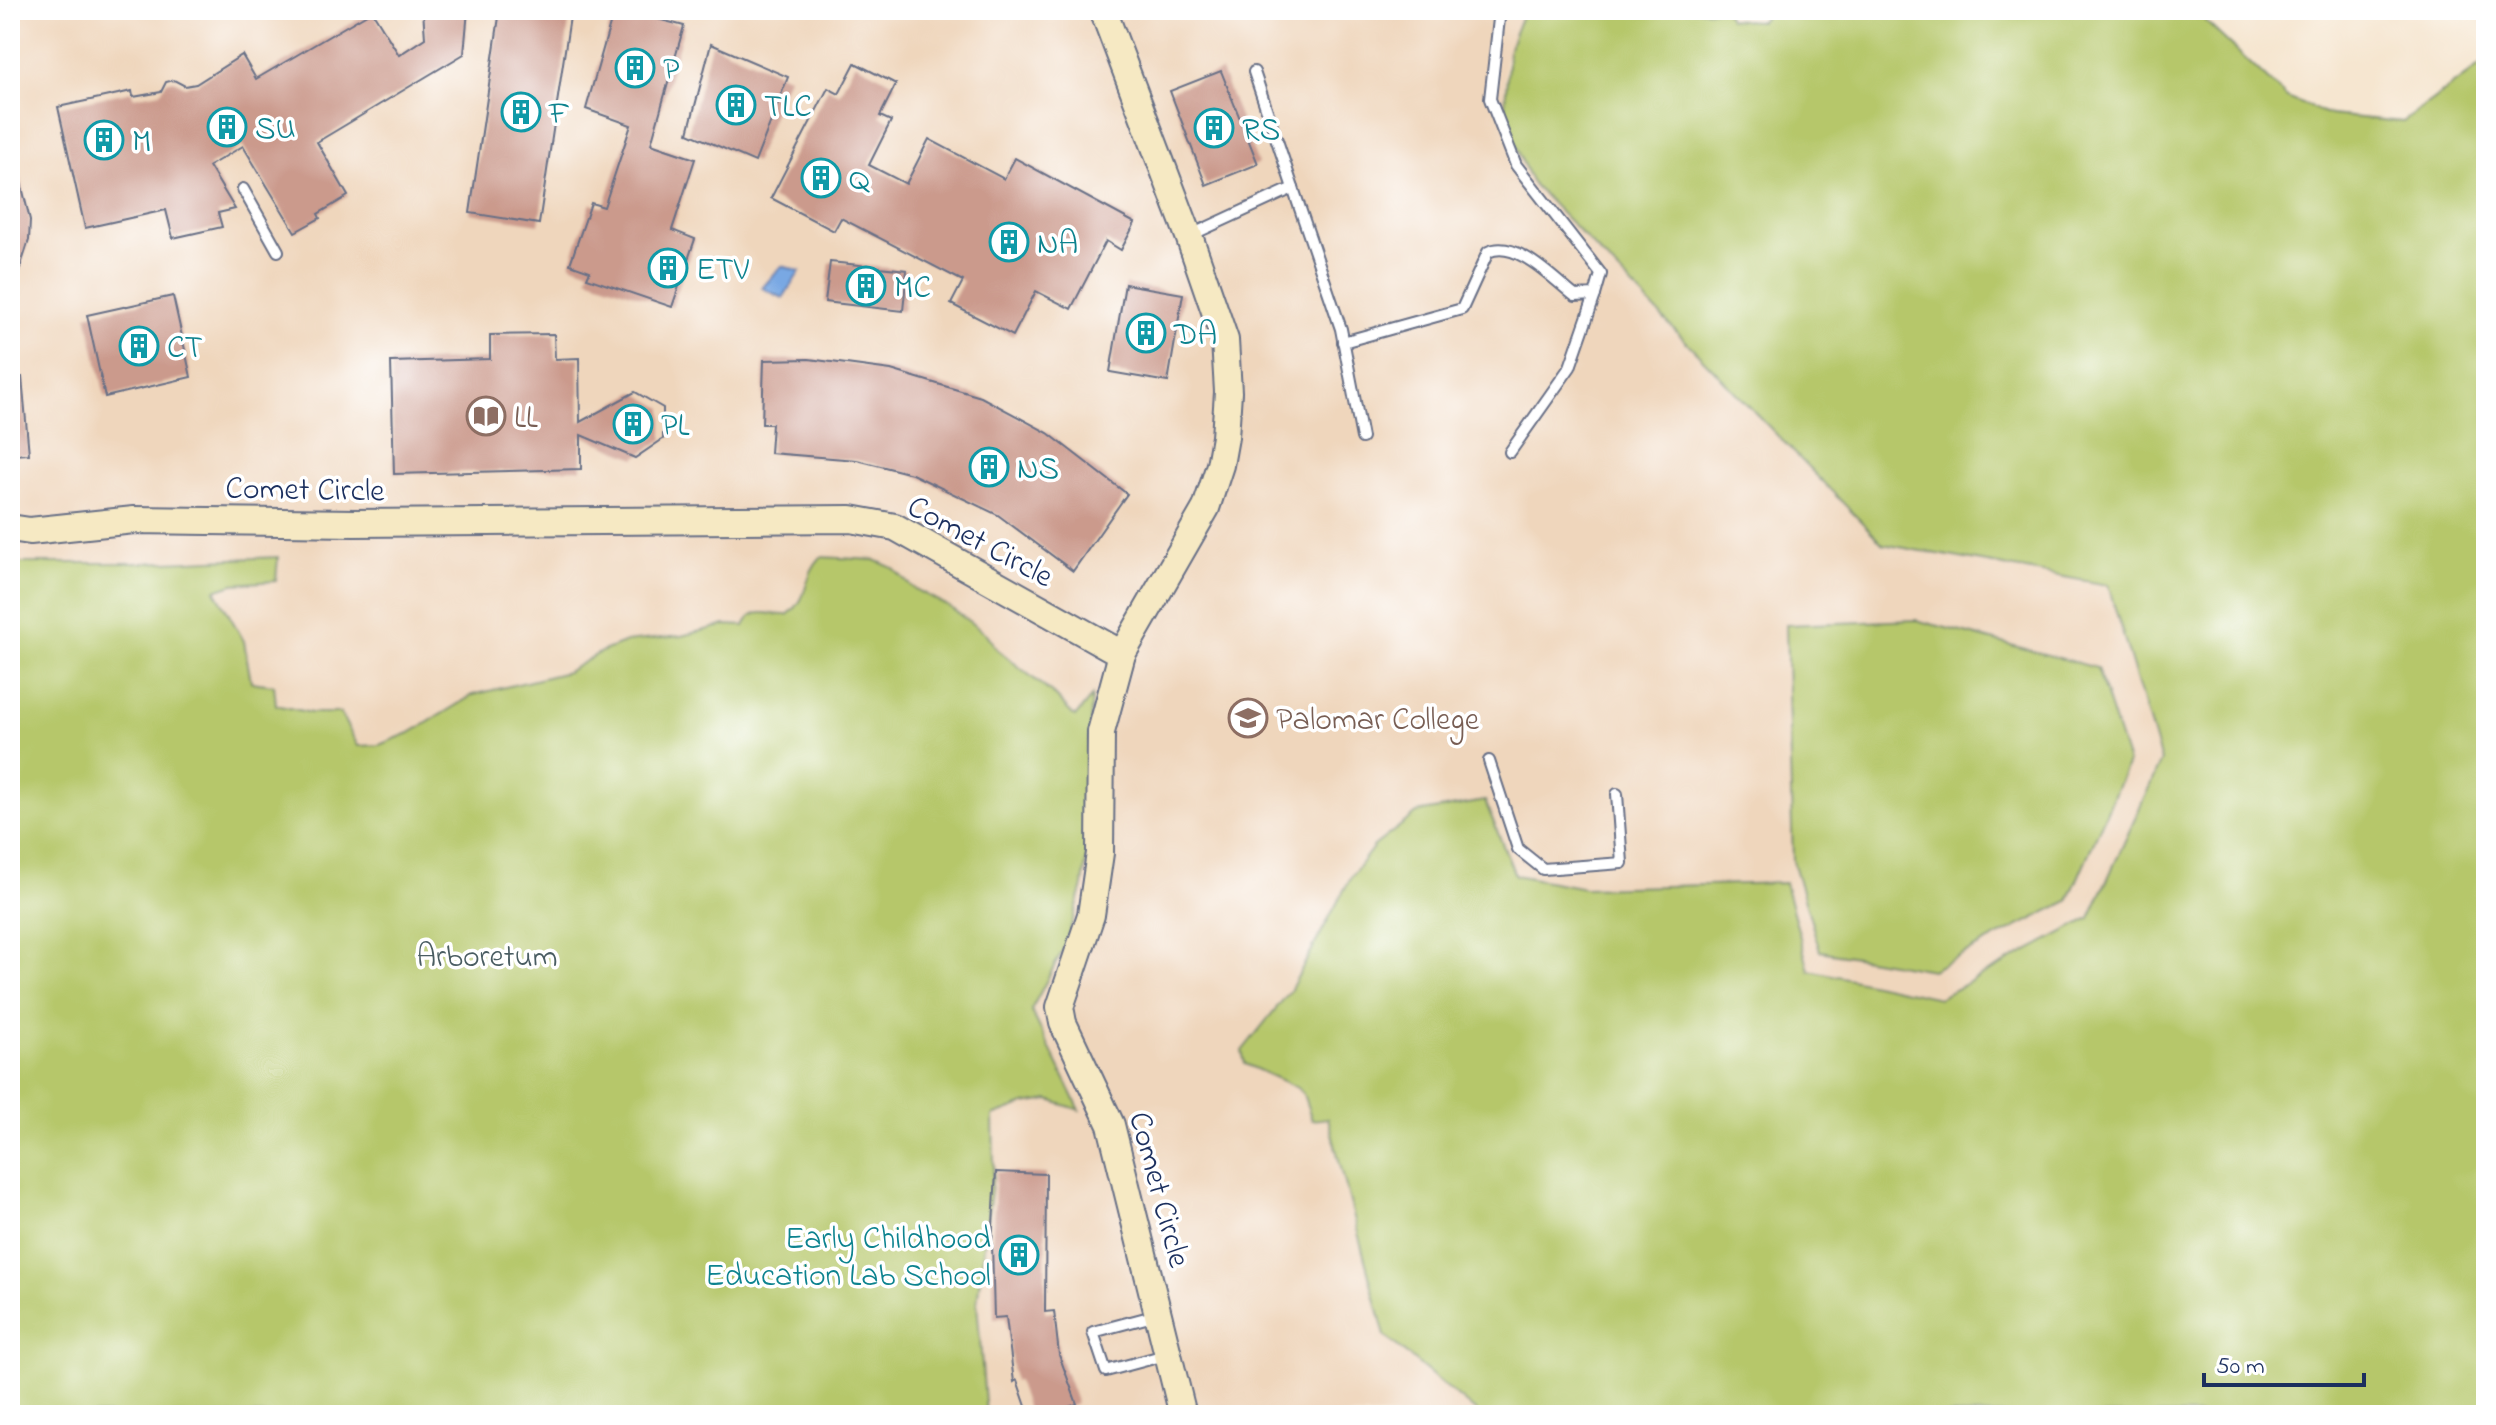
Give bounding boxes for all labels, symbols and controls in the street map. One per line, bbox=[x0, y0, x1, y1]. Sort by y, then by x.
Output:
building icon: P bbox=[614, 47, 656, 89]
place label: P bbox=[663, 48, 680, 95]
building icon: TLC bbox=[715, 84, 757, 126]
place label: TLC bbox=[764, 85, 812, 132]
building icon: F bbox=[500, 91, 542, 133]
place label: F bbox=[548, 92, 570, 139]
building icon: SU bbox=[206, 106, 248, 148]
place label: SU bbox=[255, 107, 296, 154]
building icon: RS bbox=[1193, 107, 1235, 149]
place label: RS bbox=[1242, 108, 1280, 155]
building icon: M bbox=[83, 119, 125, 161]
place label: M bbox=[132, 120, 151, 167]
building icon: Q bbox=[800, 157, 842, 199]
place label: Q bbox=[849, 158, 870, 205]
building icon: NA bbox=[988, 221, 1030, 263]
place label: NA bbox=[1037, 222, 1078, 269]
building icon: ETV bbox=[647, 247, 689, 289]
place label: ETV bbox=[696, 248, 750, 295]
building icon: MC bbox=[845, 265, 887, 307]
place label: MC bbox=[894, 266, 931, 313]
building icon: DA bbox=[1125, 312, 1167, 354]
place label: DA bbox=[1173, 313, 1217, 360]
building icon: CT bbox=[118, 325, 160, 367]
place label: CT bbox=[167, 326, 203, 373]
library icon: LL bbox=[465, 395, 507, 437]
place label: LL bbox=[514, 396, 538, 443]
building icon: PL bbox=[612, 403, 654, 445]
place label: PL bbox=[661, 404, 690, 451]
building icon: NS bbox=[968, 446, 1010, 488]
place label: NS bbox=[1017, 447, 1059, 494]
street label: Comet Circle bbox=[225, 467, 386, 516]
street label: Comet Circle bbox=[898, 485, 1061, 602]
school or university icon: Palomar College bbox=[1227, 697, 1269, 739]
place label: Palomar College bbox=[1276, 698, 1480, 745]
park label: Arboretum bbox=[416, 935, 558, 982]
street label: Comet Circle bbox=[1114, 1107, 1201, 1274]
place label: Early Childhood Education Lab School bbox=[705, 1217, 991, 1301]
building icon: Early Childhood Education Lab School bbox=[998, 1234, 1040, 1276]
scale bar bbox=[2204, 1337, 2364, 1387]
text: 50 m bbox=[2216, 1350, 2265, 1385]

